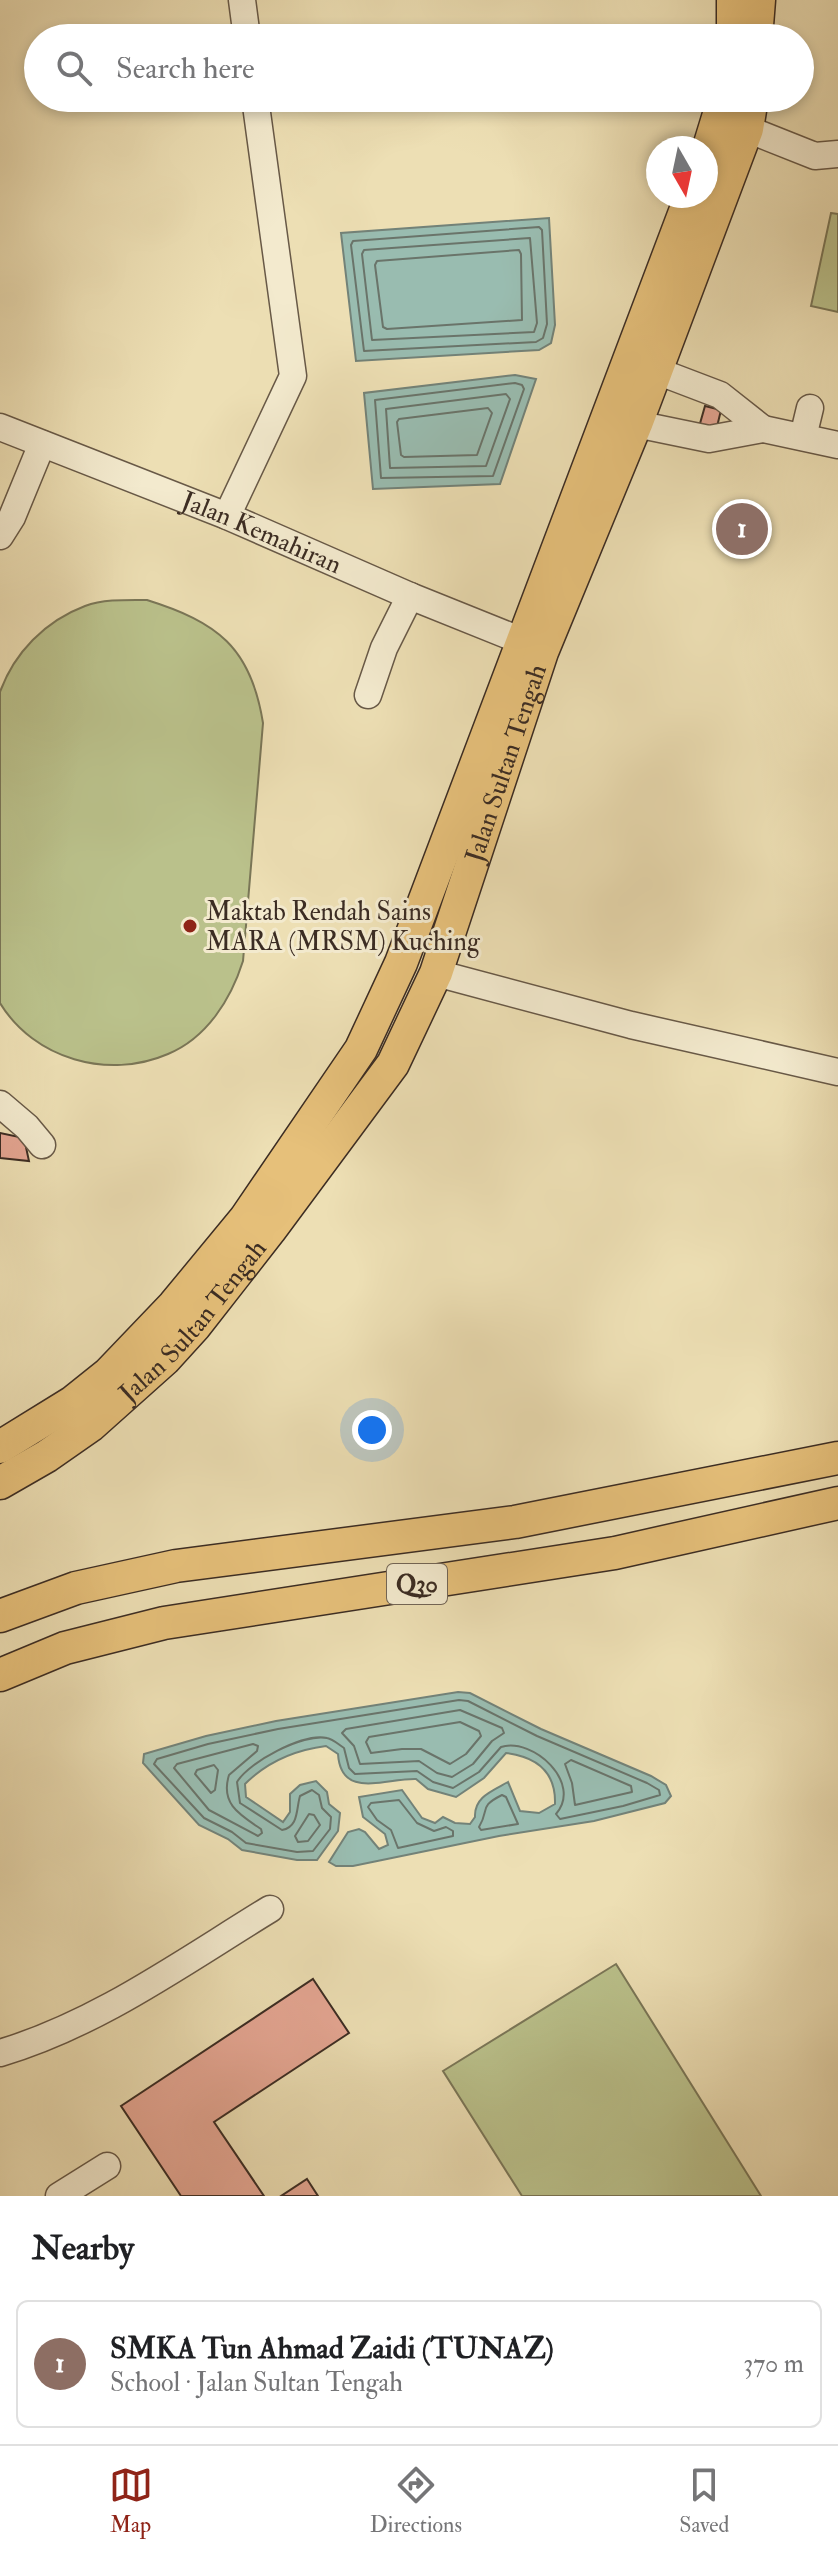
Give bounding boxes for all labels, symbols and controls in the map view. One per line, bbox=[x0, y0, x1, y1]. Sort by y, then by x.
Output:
search box bbox=[24, 24, 814, 112]
icon: search bbox=[52, 46, 96, 90]
text: Search here bbox=[116, 50, 255, 87]
north arrow bbox=[646, 136, 718, 208]
street label: Jalan Kemahiran bbox=[176, 484, 346, 581]
pin: 1 bbox=[716, 499, 768, 559]
street label: Jalan Sultan Tengah bbox=[458, 660, 554, 867]
place label: Maktab Rendah Sains MARA (MRSM) Kuching bbox=[206, 896, 481, 958]
marker: Maktab Rendah Sains MARA (MRSM) Kuching bbox=[181, 917, 199, 935]
street label: Jalan Sultan Tengah bbox=[112, 1233, 274, 1410]
your location bbox=[352, 1410, 392, 1450]
road number: Q30 bbox=[387, 1564, 447, 1604]
text: Nearby bbox=[32, 2227, 134, 2270]
text: SMKA Tun Ahmad Zaidi (TUNAZ) bbox=[110, 2330, 554, 2367]
text: 1 bbox=[55, 2348, 65, 2380]
text: 370 m bbox=[743, 2348, 804, 2380]
text: School · Jalan Sultan Tengah bbox=[110, 2367, 403, 2399]
tab: Map bbox=[109, 2463, 153, 2539]
tab: Directions bbox=[370, 2463, 462, 2539]
tab: Saved bbox=[679, 2463, 729, 2539]

